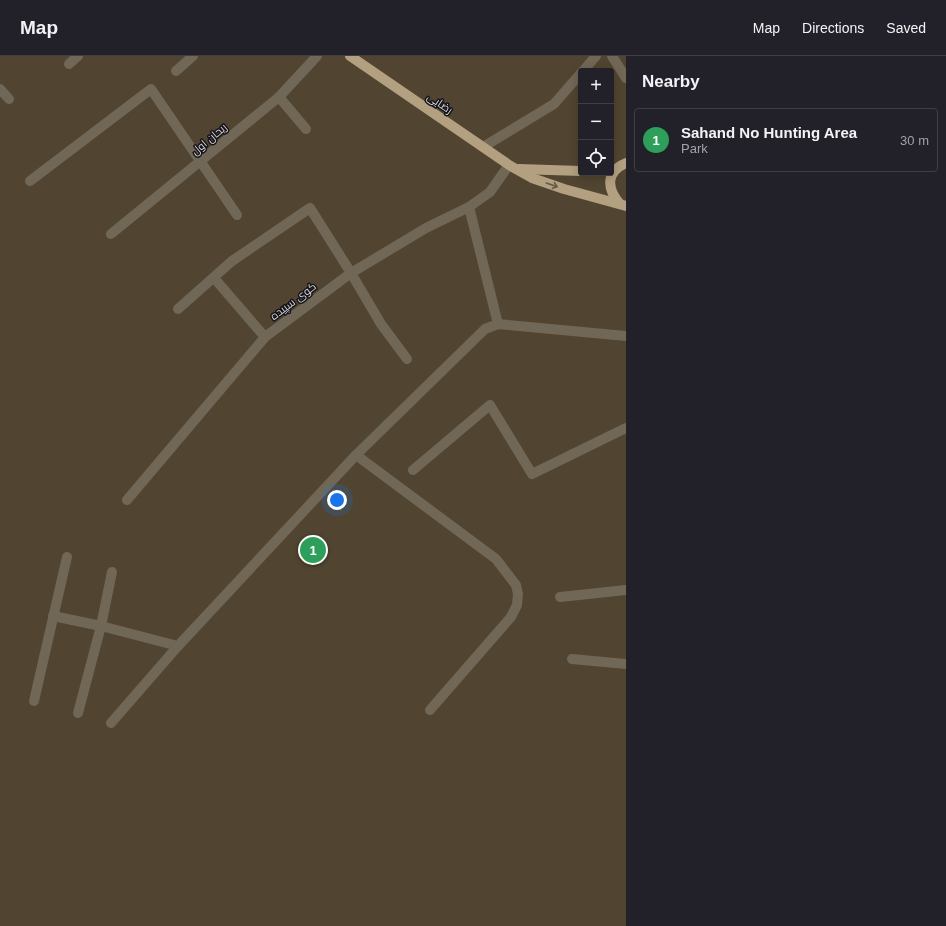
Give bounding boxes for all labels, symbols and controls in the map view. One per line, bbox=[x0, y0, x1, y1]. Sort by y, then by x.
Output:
text: Map bbox=[20, 17, 58, 38]
text: Map bbox=[753, 20, 780, 36]
text: Directions bbox=[802, 20, 864, 36]
text: Saved bbox=[886, 20, 926, 36]
map controls bbox=[578, 68, 614, 176]
button: + bbox=[578, 68, 614, 104]
text: Nearby bbox=[642, 72, 700, 91]
street label: رضایی bbox=[425, 90, 455, 117]
button: − bbox=[578, 104, 614, 140]
street label: ریحان اول bbox=[189, 121, 230, 158]
text: Sahand No Hunting Area bbox=[681, 124, 857, 141]
text: 1 bbox=[652, 133, 660, 148]
text: 30 m bbox=[900, 133, 929, 148]
button: locate bbox=[578, 140, 614, 176]
text: Park bbox=[681, 141, 708, 156]
one-way arrow bbox=[546, 182, 559, 189]
street label: کوی سپیده bbox=[268, 280, 319, 323]
your location bbox=[327, 490, 347, 510]
pin: 1 bbox=[300, 535, 326, 565]

